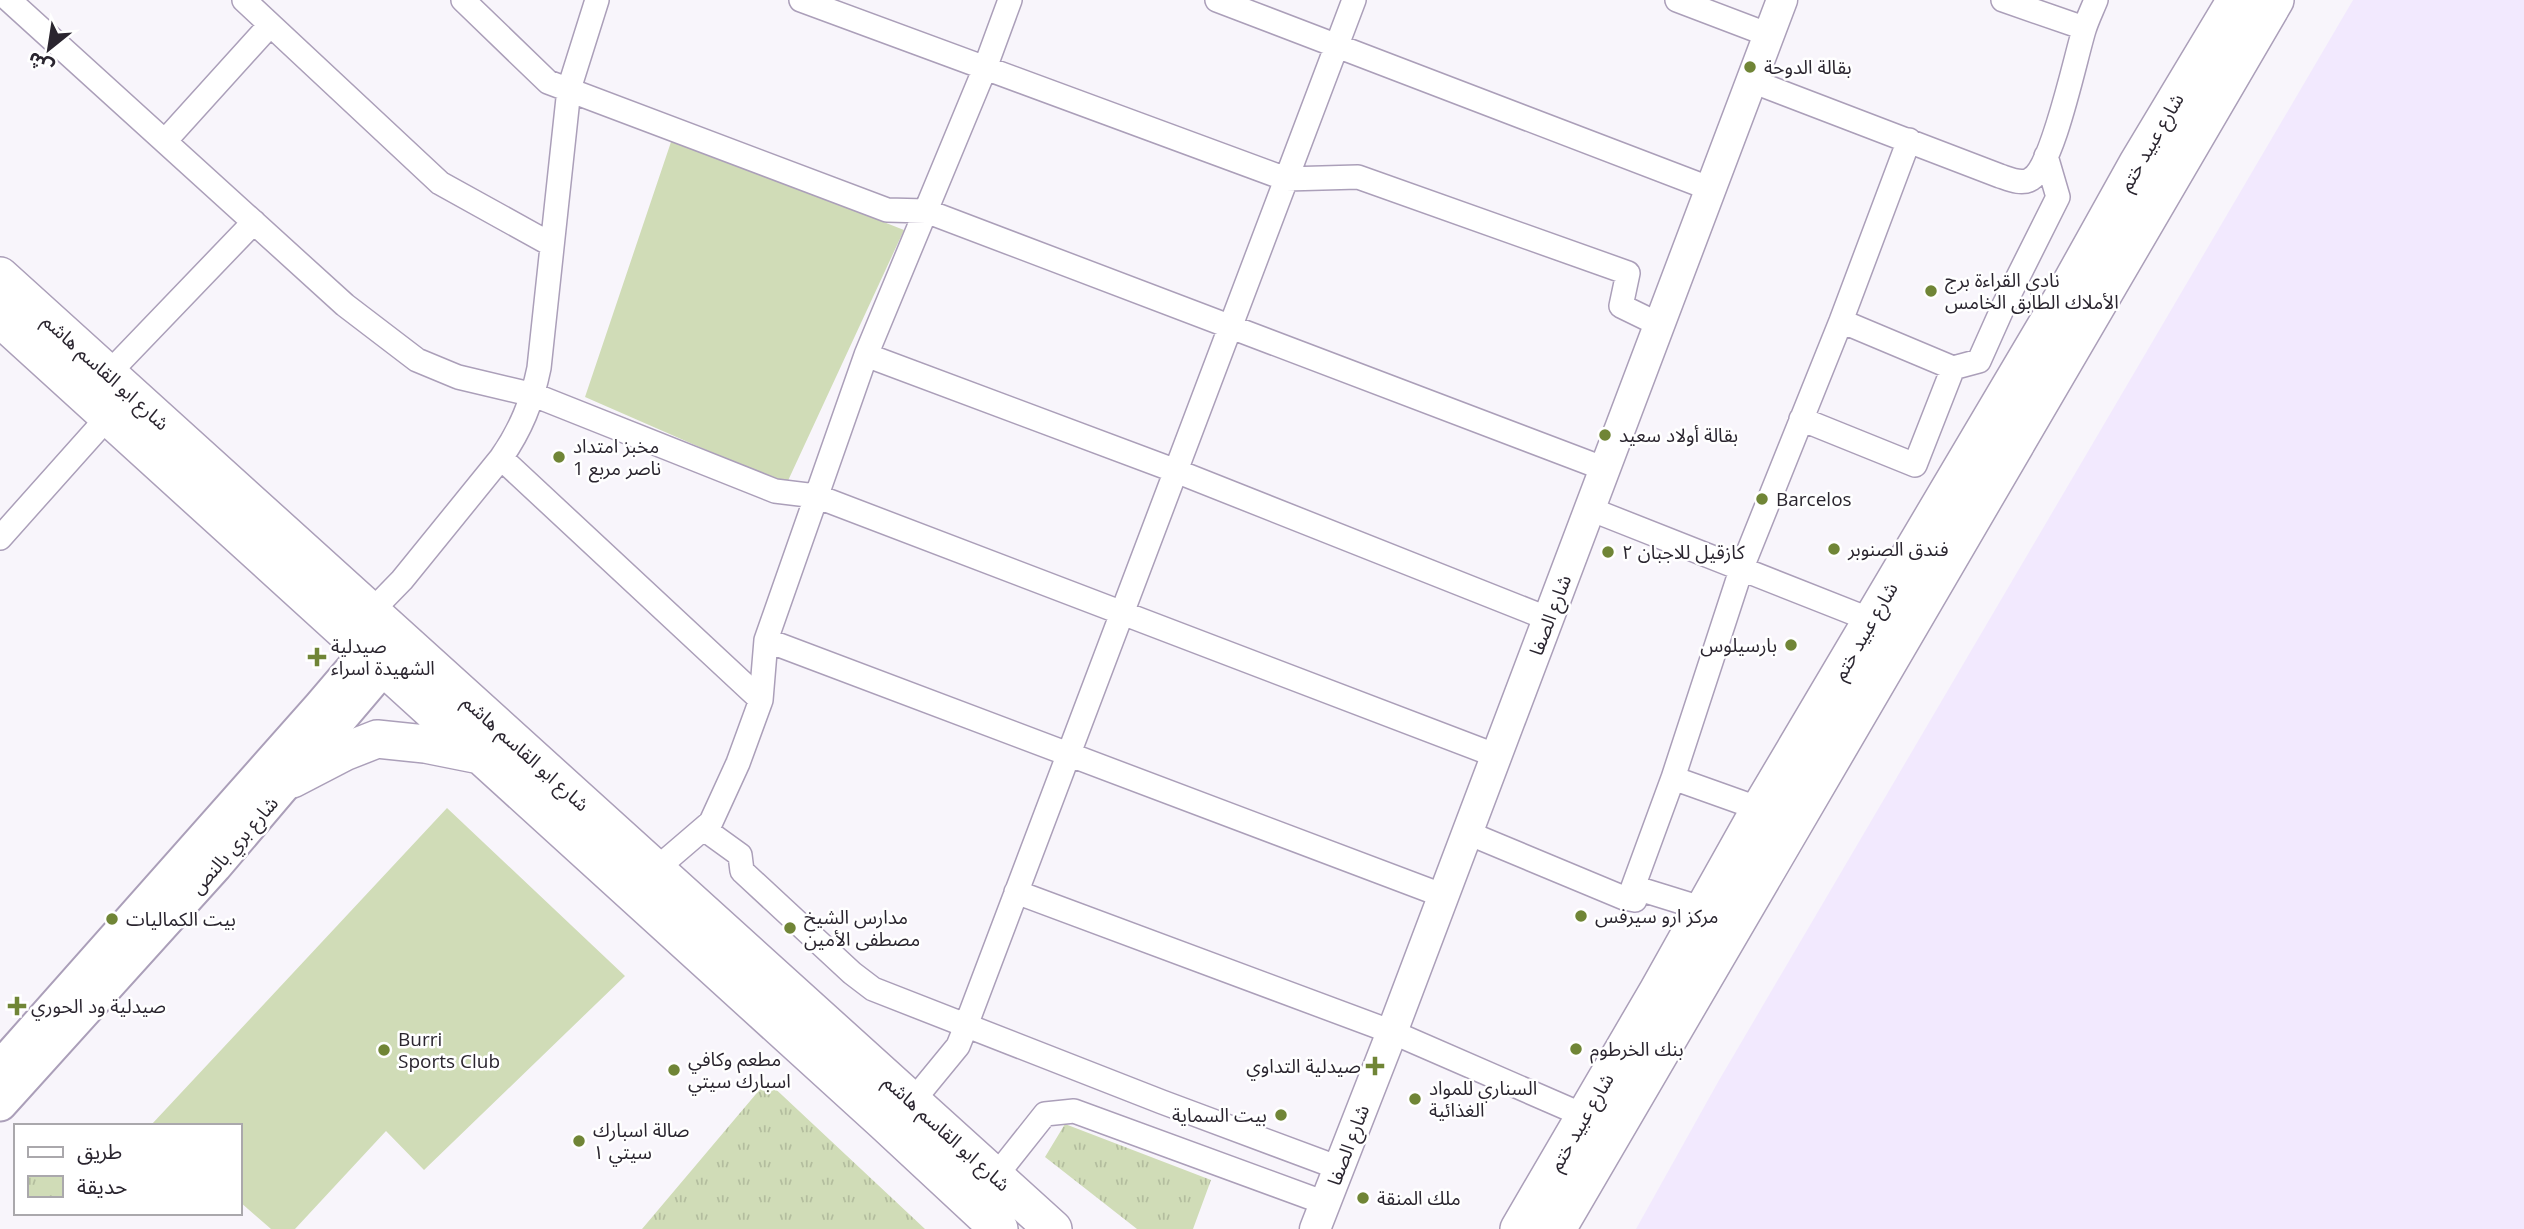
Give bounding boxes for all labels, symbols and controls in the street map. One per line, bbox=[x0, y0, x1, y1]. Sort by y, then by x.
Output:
north arrow bbox=[14, 14, 84, 84]
text: ش bbox=[23, 46, 58, 81]
place label: بقالة الدوحة bbox=[1764, 54, 1852, 80]
marker: بقالة الدوحة bbox=[1742, 59, 1758, 75]
street label: شارع عبيد ختم bbox=[2112, 88, 2191, 197]
place label: نادي القراءة برج الأملاك الطابق الخامس bbox=[1945, 267, 2119, 315]
marker: نادي القراءة برج الأملاك الطابق الخامس bbox=[1923, 283, 1939, 299]
street label: شارع ابو القاسم هاشم bbox=[36, 308, 175, 437]
place label: بقالة أولاد سعيد bbox=[1619, 422, 1738, 448]
marker: بقالة أولاد سعيد bbox=[1597, 427, 1613, 443]
place label: مخبز امتداد ناصر مربع 1 bbox=[573, 433, 661, 483]
marker: مخبز امتداد ناصر مربع 1 bbox=[551, 449, 567, 465]
place label: Barcelos bbox=[1776, 486, 1852, 512]
marker: Barcelos bbox=[1754, 491, 1770, 507]
place label: فندق الصنوبر bbox=[1847, 536, 1948, 562]
place label: كازقيل للاجبان ٢ bbox=[1622, 539, 1746, 565]
marker: فندق الصنوبر bbox=[1826, 541, 1842, 557]
marker: كازقيل للاجبان ٢ bbox=[1600, 544, 1616, 560]
street label: شارع الصفا bbox=[1523, 571, 1578, 659]
street label: شارع عبيد ختم bbox=[1826, 577, 1905, 686]
place label: بارسيلوس bbox=[1700, 632, 1777, 658]
place label: صيدلية الشهيدة اسراء bbox=[331, 633, 435, 681]
marker: بارسيلوس bbox=[1783, 637, 1799, 653]
marker: صيدلية الشهيدة اسراء bbox=[309, 649, 325, 665]
street label: شارع ابو القاسم هاشم bbox=[456, 689, 595, 818]
street label: شارع بري بالنص bbox=[184, 791, 286, 901]
place label: مركز ارو سيرفس bbox=[1595, 903, 1719, 929]
place label: مدارس الشيخ مصطفى الأمين bbox=[804, 904, 920, 952]
place label: بيت الكماليات bbox=[126, 906, 236, 932]
marker: مركز ارو سيرفس bbox=[1573, 908, 1589, 924]
marker: بيت الكماليات bbox=[104, 911, 120, 927]
marker: مدارس الشيخ مصطفى الأمين bbox=[782, 920, 798, 936]
place label: صيدلية ود الحوري bbox=[31, 993, 166, 1021]
marker: صيدلية ود الحوري bbox=[9, 998, 25, 1014]
place label: Burri Sports Club bbox=[398, 1026, 500, 1074]
place label: بنك الخرطوم bbox=[1590, 1036, 1684, 1064]
marker: بنك الخرطوم bbox=[1568, 1041, 1584, 1057]
marker: Burri Sports Club bbox=[376, 1042, 392, 1058]
place label: مطعم وكافي اسبارك سيتي bbox=[688, 1046, 791, 1096]
place label: صيدلية التداوي bbox=[1246, 1053, 1361, 1081]
marker: صيدلية التداوي bbox=[1367, 1058, 1383, 1074]
marker: مطعم وكافي اسبارك سيتي bbox=[666, 1062, 682, 1078]
street label: شارع عبيد ختم bbox=[1542, 1068, 1621, 1177]
street label: شارع ابو القاسم هاشم bbox=[877, 1069, 1016, 1198]
place label: السناري للمواد الغذائية bbox=[1429, 1075, 1537, 1123]
marker: السناري للمواد الغذائية bbox=[1407, 1091, 1423, 1107]
street label: شارع الصفا bbox=[1321, 1101, 1376, 1189]
place label: بيت السماية bbox=[1172, 1102, 1267, 1128]
marker: بيت السماية bbox=[1273, 1107, 1289, 1123]
place label: صالة اسبارك سيتي ١ bbox=[593, 1117, 690, 1167]
legend bbox=[14, 1124, 242, 1215]
marker: صالة اسبارك سيتي ١ bbox=[571, 1133, 587, 1149]
text: طريق bbox=[77, 1137, 122, 1165]
text: حديقة bbox=[77, 1172, 127, 1200]
place label: ملك المنقة bbox=[1377, 1185, 1461, 1211]
marker: ملك المنقة bbox=[1355, 1190, 1371, 1206]

